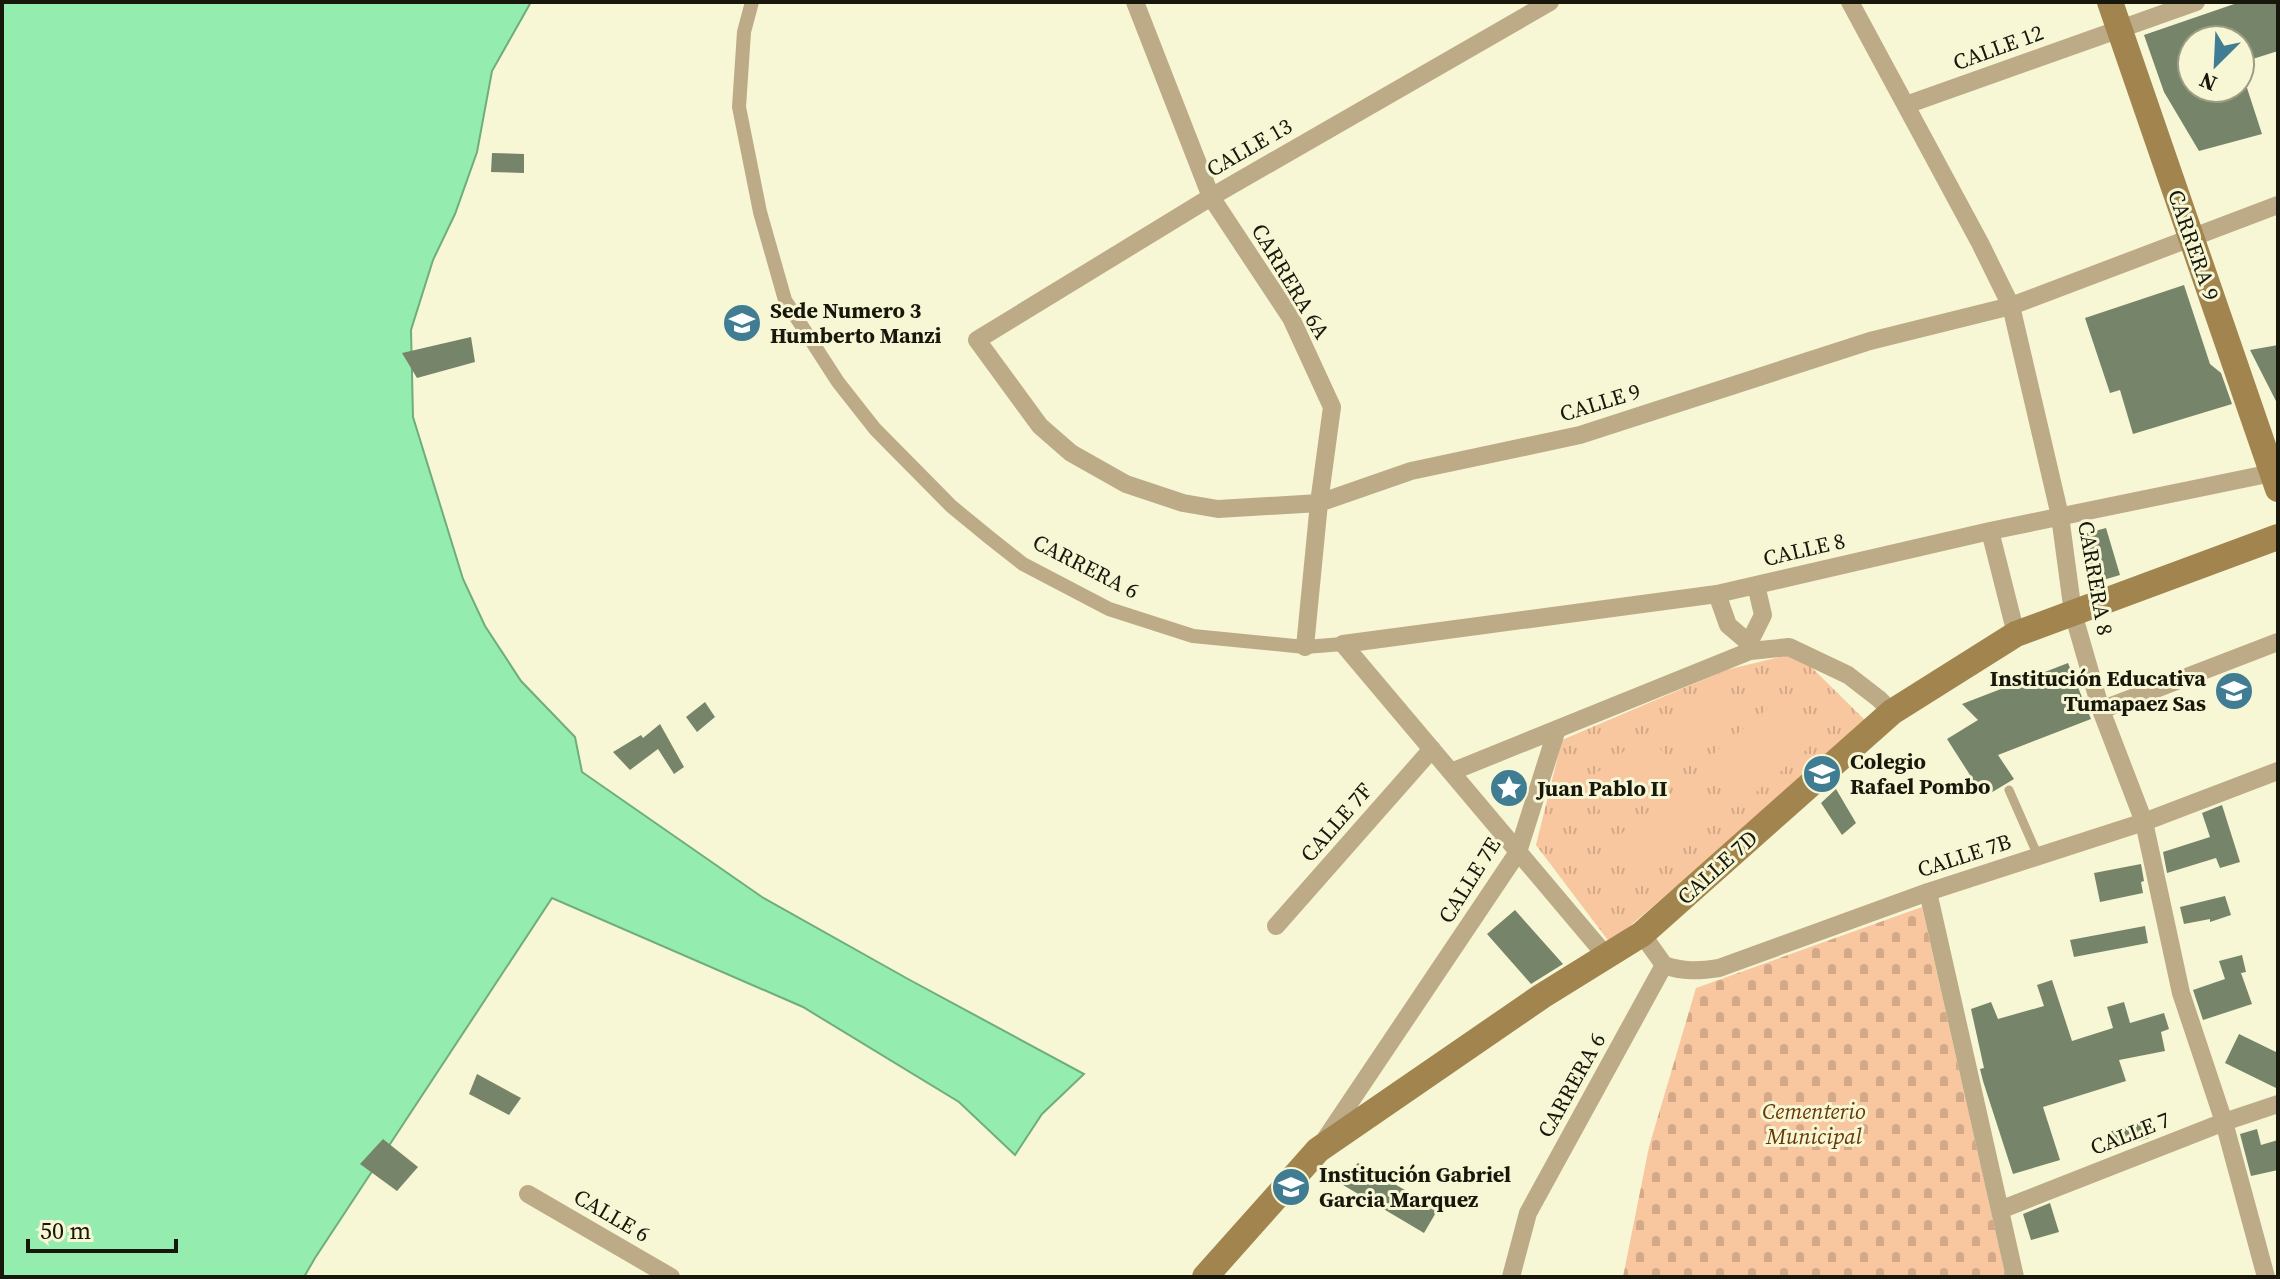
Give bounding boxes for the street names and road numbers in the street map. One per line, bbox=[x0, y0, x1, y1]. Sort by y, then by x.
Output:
street label: CALLE 12 bbox=[1949, 17, 2047, 77]
street label: CALLE 13 bbox=[1201, 110, 1297, 184]
street label: CARRERA 9 bbox=[2161, 186, 2227, 304]
street label: CARRERA 6A bbox=[1245, 218, 1338, 345]
street label: CALLE 9 bbox=[1556, 376, 1644, 428]
street label: CARRERA 8 bbox=[2071, 519, 2121, 637]
street label: CALLE 8 bbox=[1760, 525, 1848, 573]
street label: CARRERA 6 bbox=[1028, 526, 1144, 606]
street label: CALLE 7F bbox=[1293, 776, 1379, 868]
street label: CALLE 7D bbox=[1670, 823, 1764, 911]
street label: CALLE 7B bbox=[1913, 826, 2015, 884]
street label: CALLE 7E bbox=[1431, 831, 1507, 929]
street label: CARRERA 6 bbox=[1530, 1027, 1612, 1143]
street label: CALLE 7 bbox=[2086, 1104, 2174, 1162]
street label: CALLE 6 bbox=[569, 1181, 655, 1249]

